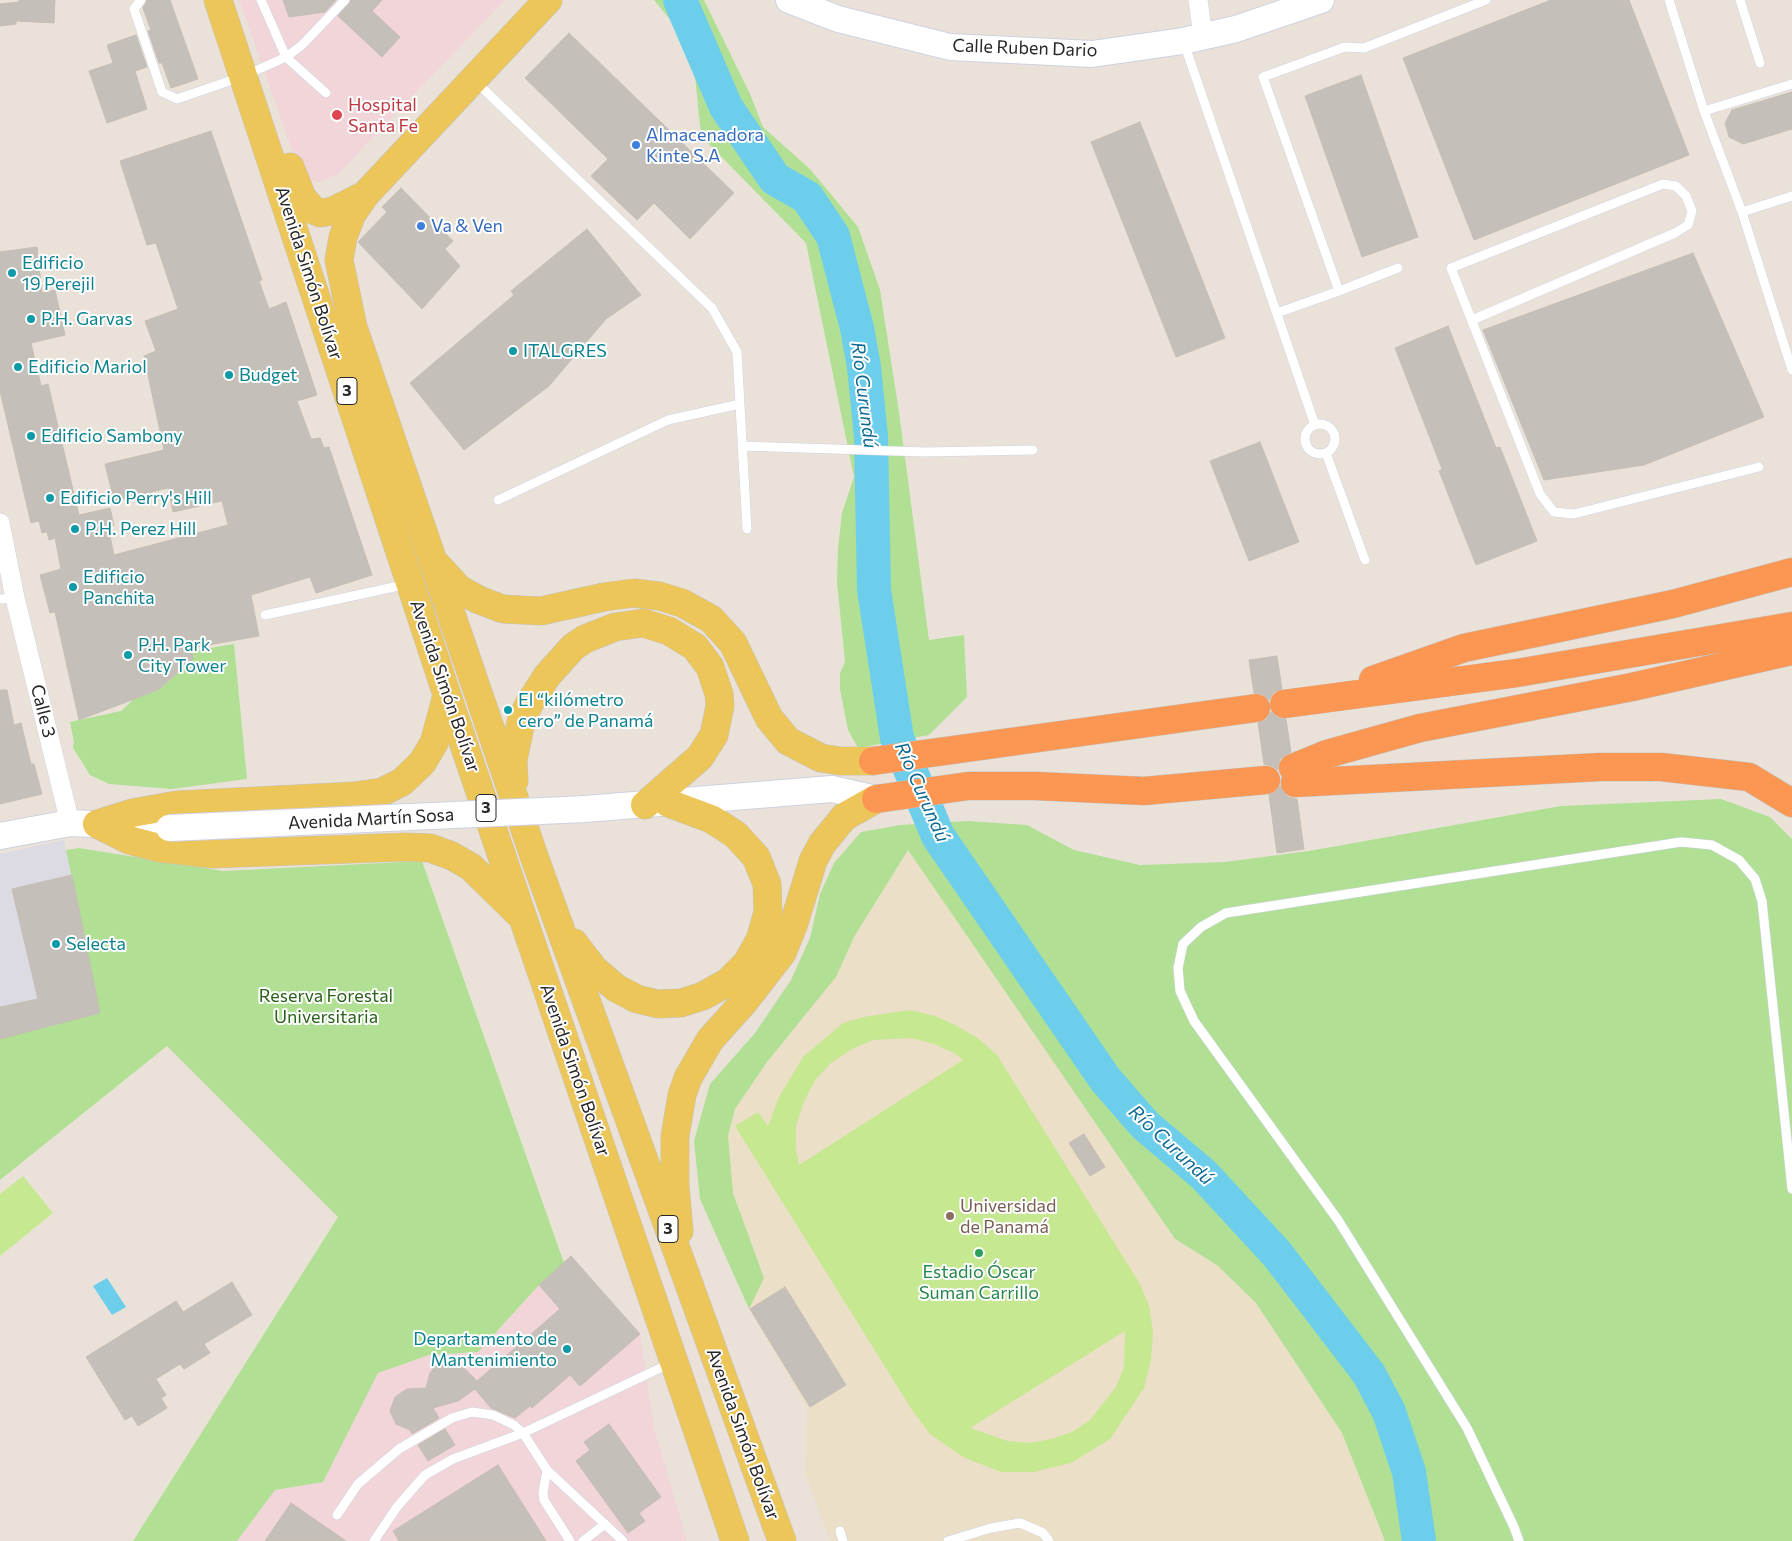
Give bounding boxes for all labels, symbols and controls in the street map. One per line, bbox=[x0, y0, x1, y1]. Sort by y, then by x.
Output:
street label: Calle Ruben Dario bbox=[952, 35, 1098, 61]
place label: Hospital Santa Fe bbox=[348, 94, 418, 136]
marker: Hospital Santa Fe bbox=[330, 108, 344, 122]
place label: Almacenadora Kinte S.A bbox=[646, 124, 764, 166]
marker: Almacenadora Kinte S.A bbox=[630, 139, 642, 151]
street label: Avenida Simón Bolívar bbox=[271, 184, 347, 362]
place label: Va & Ven bbox=[431, 215, 503, 237]
marker: Va & Ven bbox=[415, 220, 427, 232]
place label: Edificio 19 Perejil bbox=[22, 252, 95, 294]
marker: Edificio 19 Perejil bbox=[6, 267, 18, 279]
place label: P.H. Garvas bbox=[41, 308, 132, 330]
marker: P.H. Garvas bbox=[25, 313, 37, 325]
place label: ITALGRES bbox=[523, 340, 607, 362]
water label: Río Curundú bbox=[846, 341, 882, 449]
marker: ITALGRES bbox=[507, 345, 519, 357]
place label: Edificio Mariol bbox=[28, 356, 147, 378]
marker: Edificio Mariol bbox=[12, 361, 24, 373]
place label: Budget bbox=[239, 364, 297, 386]
marker: Budget bbox=[223, 369, 235, 381]
road number: 3 bbox=[337, 378, 357, 404]
place label: Edificio Sambony bbox=[41, 425, 183, 447]
marker: Edificio Sambony bbox=[25, 430, 37, 442]
place label: Edificio Perry's Hill bbox=[60, 487, 212, 509]
marker: Edificio Perry's Hill bbox=[44, 492, 56, 504]
place label: P.H. Perez Hill bbox=[85, 518, 196, 540]
marker: P.H. Perez Hill bbox=[69, 523, 81, 535]
place label: Edificio Panchita bbox=[83, 566, 155, 608]
marker: Edificio Panchita bbox=[67, 581, 79, 593]
street label: Avenida Simón Bolívar bbox=[405, 597, 485, 775]
place label: P.H. Park City Tower bbox=[138, 634, 226, 676]
marker: P.H. Park City Tower bbox=[122, 649, 134, 661]
street label: Calle 3 bbox=[26, 682, 60, 740]
place label: El “kilómetro cero” de Panamá bbox=[518, 689, 653, 732]
marker: El “kilómetro cero” de Panamá bbox=[502, 704, 514, 716]
water label: Río Curundú bbox=[890, 739, 954, 845]
road number: 3 bbox=[476, 794, 496, 821]
street label: Avenida Martín Sosa bbox=[287, 804, 455, 834]
place label: Selecta bbox=[66, 933, 126, 955]
marker: Selecta bbox=[50, 938, 62, 950]
street label: Avenida Simón Bolívar bbox=[535, 981, 615, 1159]
park label: Reserva Forestal Universitaria bbox=[259, 985, 393, 1028]
water label: Río Curundú bbox=[1124, 1100, 1218, 1190]
place label: Universidad de Panamá bbox=[960, 1195, 1056, 1238]
marker: Universidad de Panamá bbox=[944, 1210, 956, 1222]
road number: 3 bbox=[658, 1216, 678, 1242]
marker: Estadio Óscar Suman Carrillo bbox=[973, 1247, 985, 1259]
place label: Estadio Óscar Suman Carrillo bbox=[919, 1261, 1039, 1304]
place label: Departamento de Mantenimiento bbox=[413, 1328, 557, 1370]
marker: Departamento de Mantenimiento bbox=[561, 1343, 573, 1355]
street label: Avenida Simón Bolívar bbox=[702, 1345, 784, 1523]

